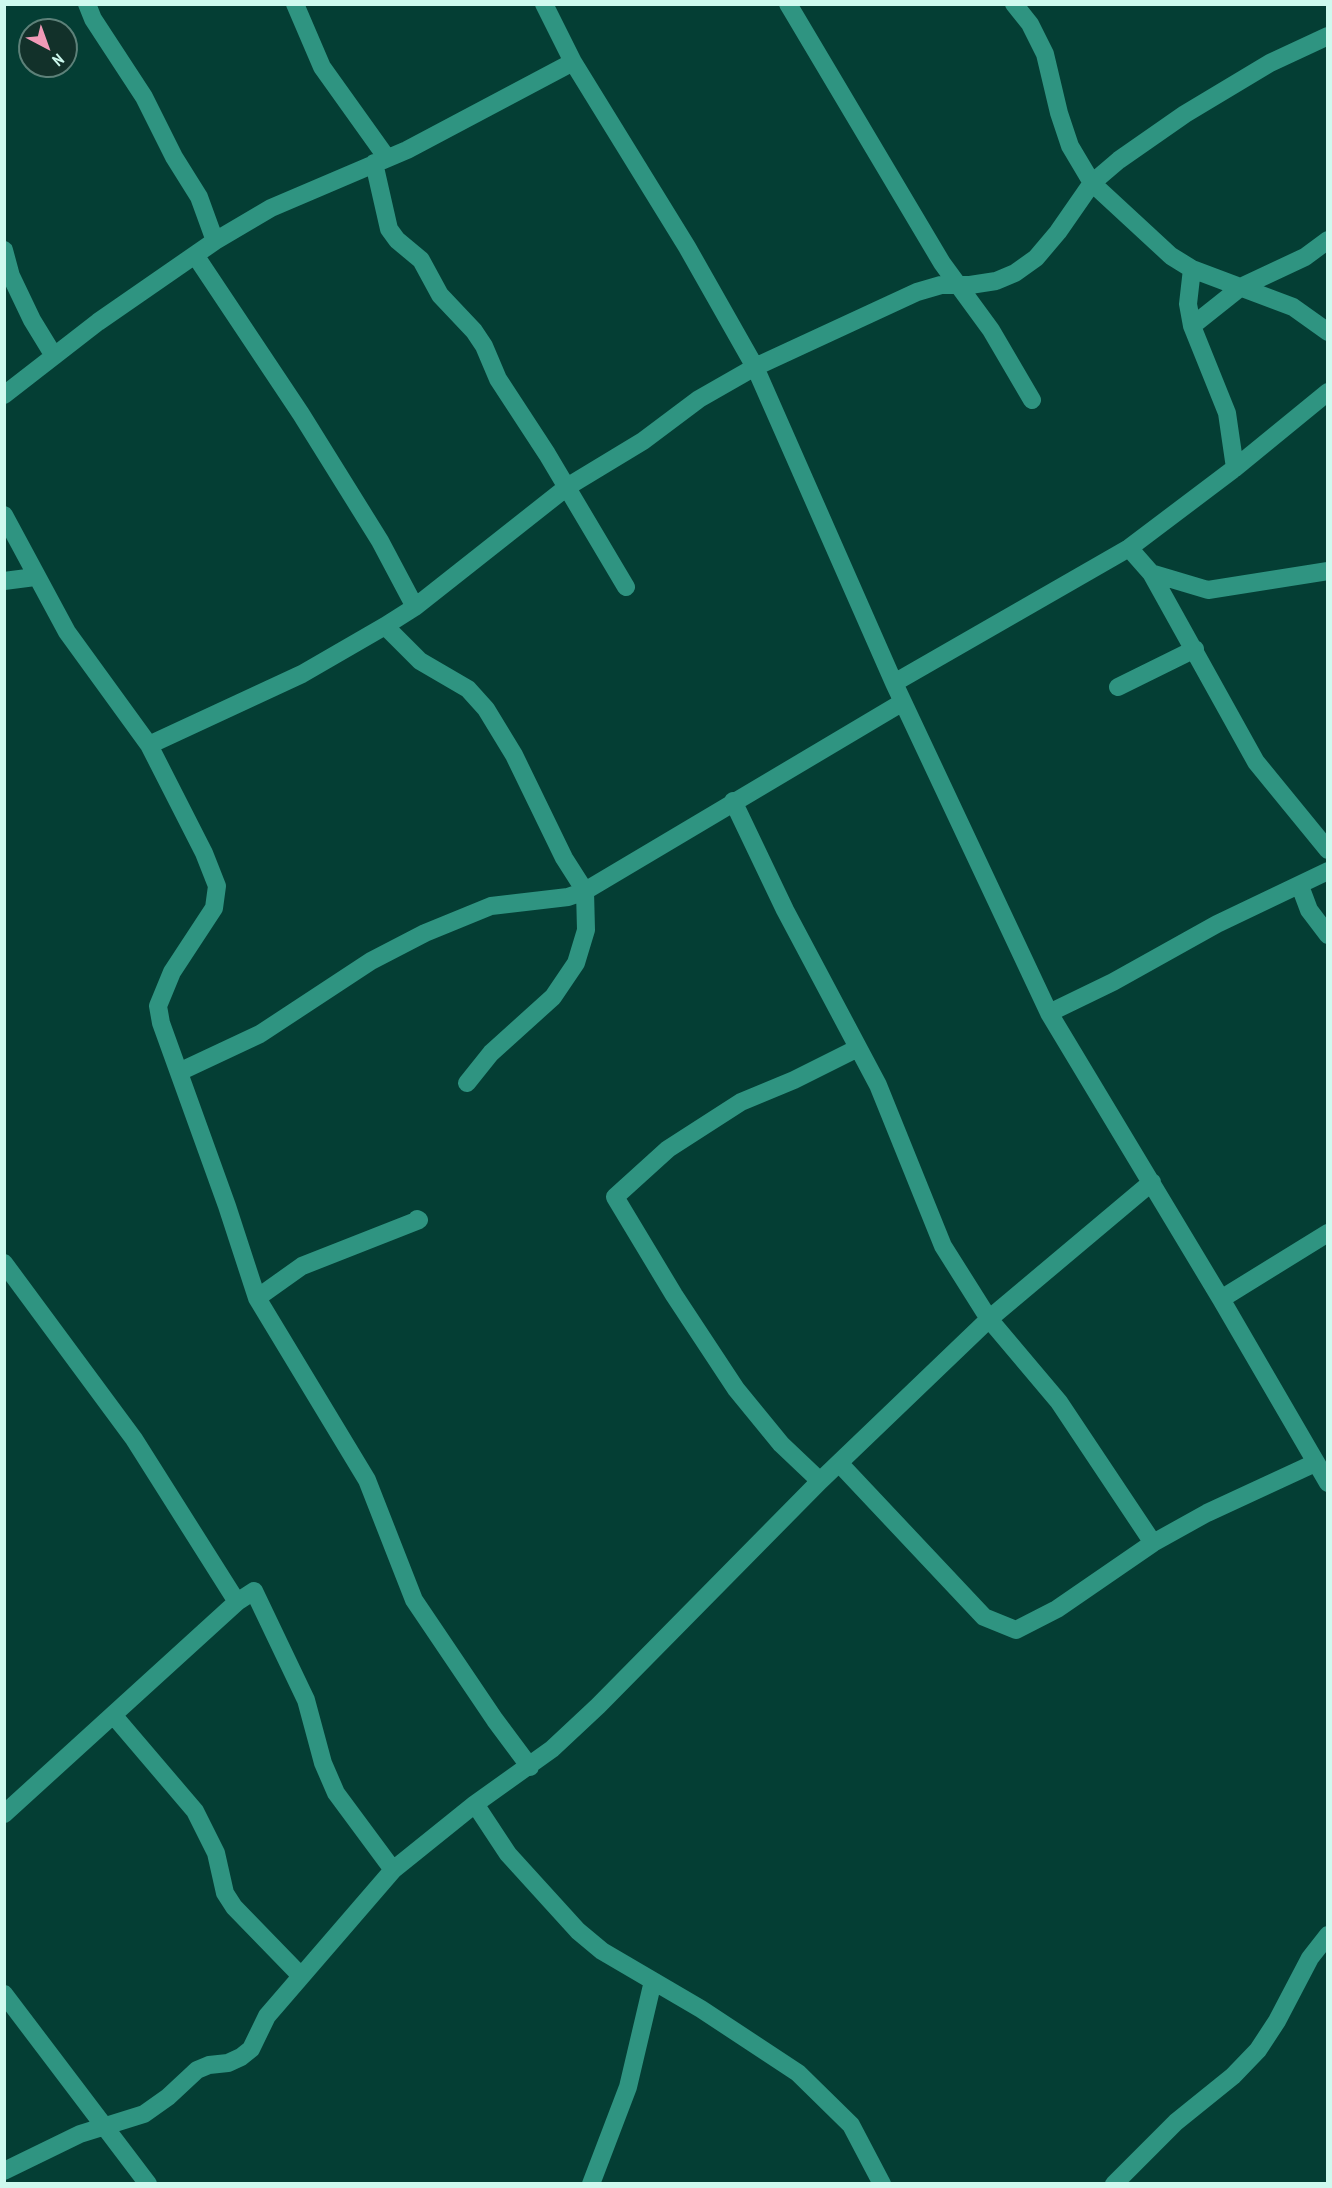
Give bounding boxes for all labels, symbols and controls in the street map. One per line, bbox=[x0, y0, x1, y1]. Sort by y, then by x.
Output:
north arrow bbox=[18, 18, 78, 78]
text: N bbox=[49, 50, 68, 70]

